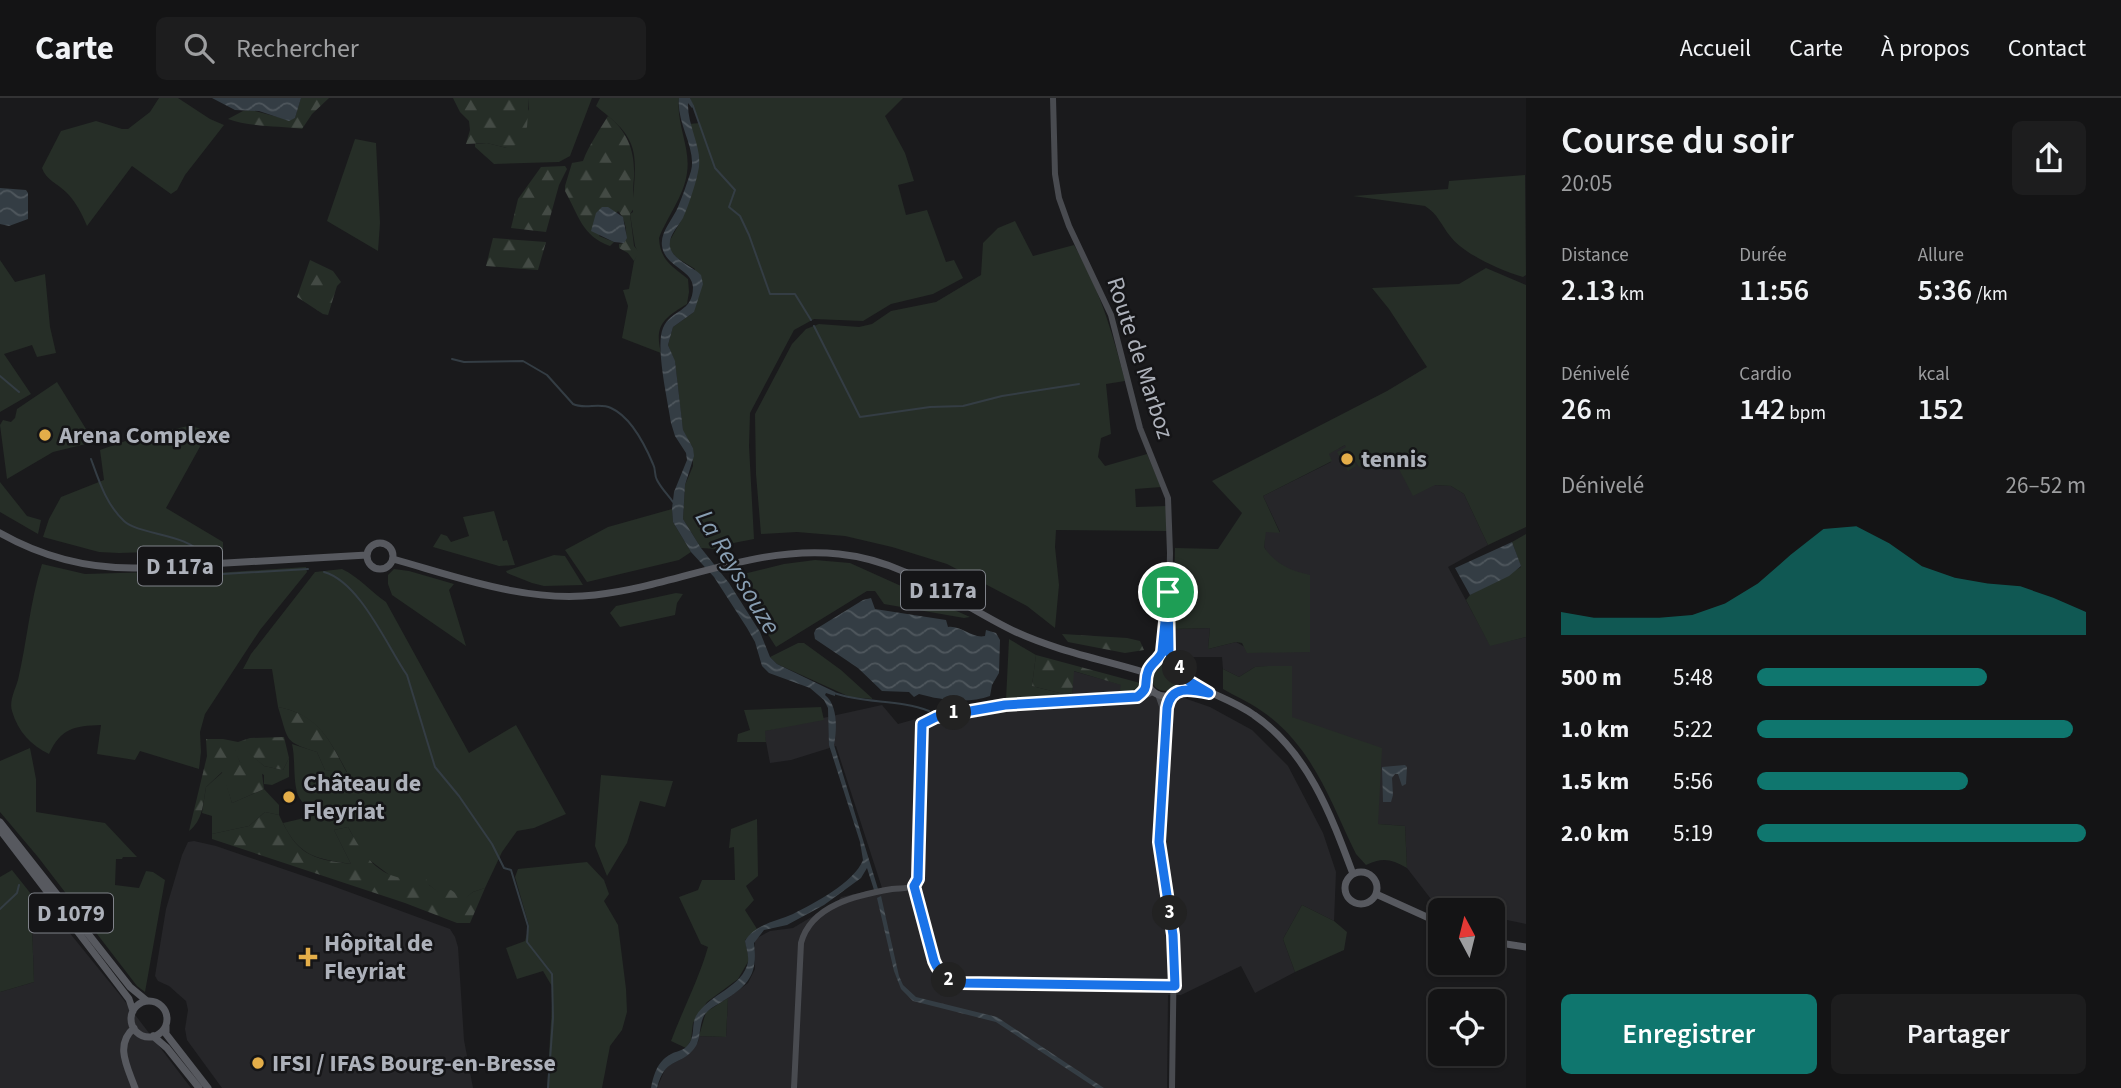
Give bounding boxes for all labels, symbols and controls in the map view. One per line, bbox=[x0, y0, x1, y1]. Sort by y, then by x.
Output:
search box bbox=[156, 17, 646, 80]
text: Carte bbox=[35, 25, 114, 72]
icon: search bbox=[180, 29, 218, 67]
text: Rechercher bbox=[236, 30, 359, 67]
text: Accueil bbox=[1680, 31, 1751, 66]
text: Carte bbox=[1789, 31, 1843, 66]
text: À propos bbox=[1881, 31, 1970, 66]
text: Contact bbox=[2008, 31, 2086, 66]
text: Course du soir bbox=[1561, 114, 1794, 168]
button: share bbox=[2012, 121, 2086, 195]
text: 20:05 bbox=[1561, 167, 1612, 200]
text: Distance bbox=[1561, 242, 1629, 269]
text: Durée bbox=[1739, 242, 1787, 269]
text: Allure bbox=[1918, 242, 1964, 269]
text: 2.13 bbox=[1561, 269, 1615, 312]
text: 11:56 bbox=[1739, 269, 1809, 312]
text: 5:36 bbox=[1918, 269, 1972, 312]
street label: Route de Marboz bbox=[1097, 273, 1183, 443]
text: km bbox=[1615, 281, 1644, 308]
text: /km bbox=[1972, 281, 2008, 308]
text: Dénivelé bbox=[1561, 361, 1630, 388]
text: Cardio bbox=[1739, 361, 1792, 388]
text: kcal bbox=[1918, 361, 1950, 388]
text: 26 bbox=[1561, 388, 1592, 431]
text: 142 bbox=[1739, 388, 1786, 431]
text: 152 bbox=[1918, 388, 1964, 431]
text: m bbox=[1592, 400, 1611, 427]
text: bpm bbox=[1786, 400, 1826, 427]
place label: Arena Complexe bbox=[58, 418, 230, 453]
marker: Arena Complexe bbox=[37, 427, 53, 443]
place label: tennis bbox=[1361, 442, 1427, 477]
marker: tennis bbox=[1339, 451, 1355, 467]
text: Dénivelé bbox=[1561, 469, 1644, 502]
text: 26–52 m bbox=[2006, 469, 2086, 502]
water label: La Reyssouze bbox=[686, 503, 790, 641]
road number: D 117a bbox=[138, 546, 222, 586]
pin bbox=[1138, 562, 1198, 622]
road number: D 117a bbox=[901, 570, 985, 610]
icon: arrive bbox=[1149, 573, 1187, 611]
pin: 4 bbox=[1162, 650, 1198, 686]
text: 4 bbox=[1174, 654, 1185, 681]
text: 500 m bbox=[1561, 661, 1622, 694]
text: 5:48 bbox=[1673, 661, 1713, 694]
pin: 1 bbox=[936, 696, 972, 730]
text: 1 bbox=[948, 699, 959, 726]
text: 1.0 km bbox=[1561, 713, 1629, 746]
text: 5:22 bbox=[1673, 713, 1713, 746]
text: 1.5 km bbox=[1561, 765, 1629, 798]
text: 5:56 bbox=[1673, 765, 1713, 798]
place label: Château de Fleyriat bbox=[303, 766, 421, 829]
marker: Château de Fleyriat bbox=[281, 789, 297, 805]
text: 2.0 km bbox=[1561, 817, 1629, 850]
text: 5:19 bbox=[1673, 817, 1713, 850]
road number: D 1079 bbox=[29, 894, 113, 932]
pin: 3 bbox=[1152, 896, 1188, 930]
north arrow bbox=[1428, 898, 1505, 975]
map controls bbox=[1428, 898, 1505, 1066]
text: 3 bbox=[1164, 899, 1175, 926]
place label: Hôpital de Fleyriat bbox=[324, 926, 433, 989]
marker: Hôpital de Fleyriat bbox=[298, 947, 318, 967]
pin: 2 bbox=[932, 962, 967, 998]
text: 2 bbox=[943, 966, 954, 993]
button: locate bbox=[1428, 989, 1505, 1066]
button: Enregistrer bbox=[1561, 994, 1817, 1074]
button: Partager bbox=[1831, 994, 2086, 1074]
place label: IFSI / IFAS Bourg-en-Bresse bbox=[272, 1046, 556, 1081]
marker: IFSI / IFAS Bourg-en-Bresse bbox=[250, 1055, 266, 1071]

